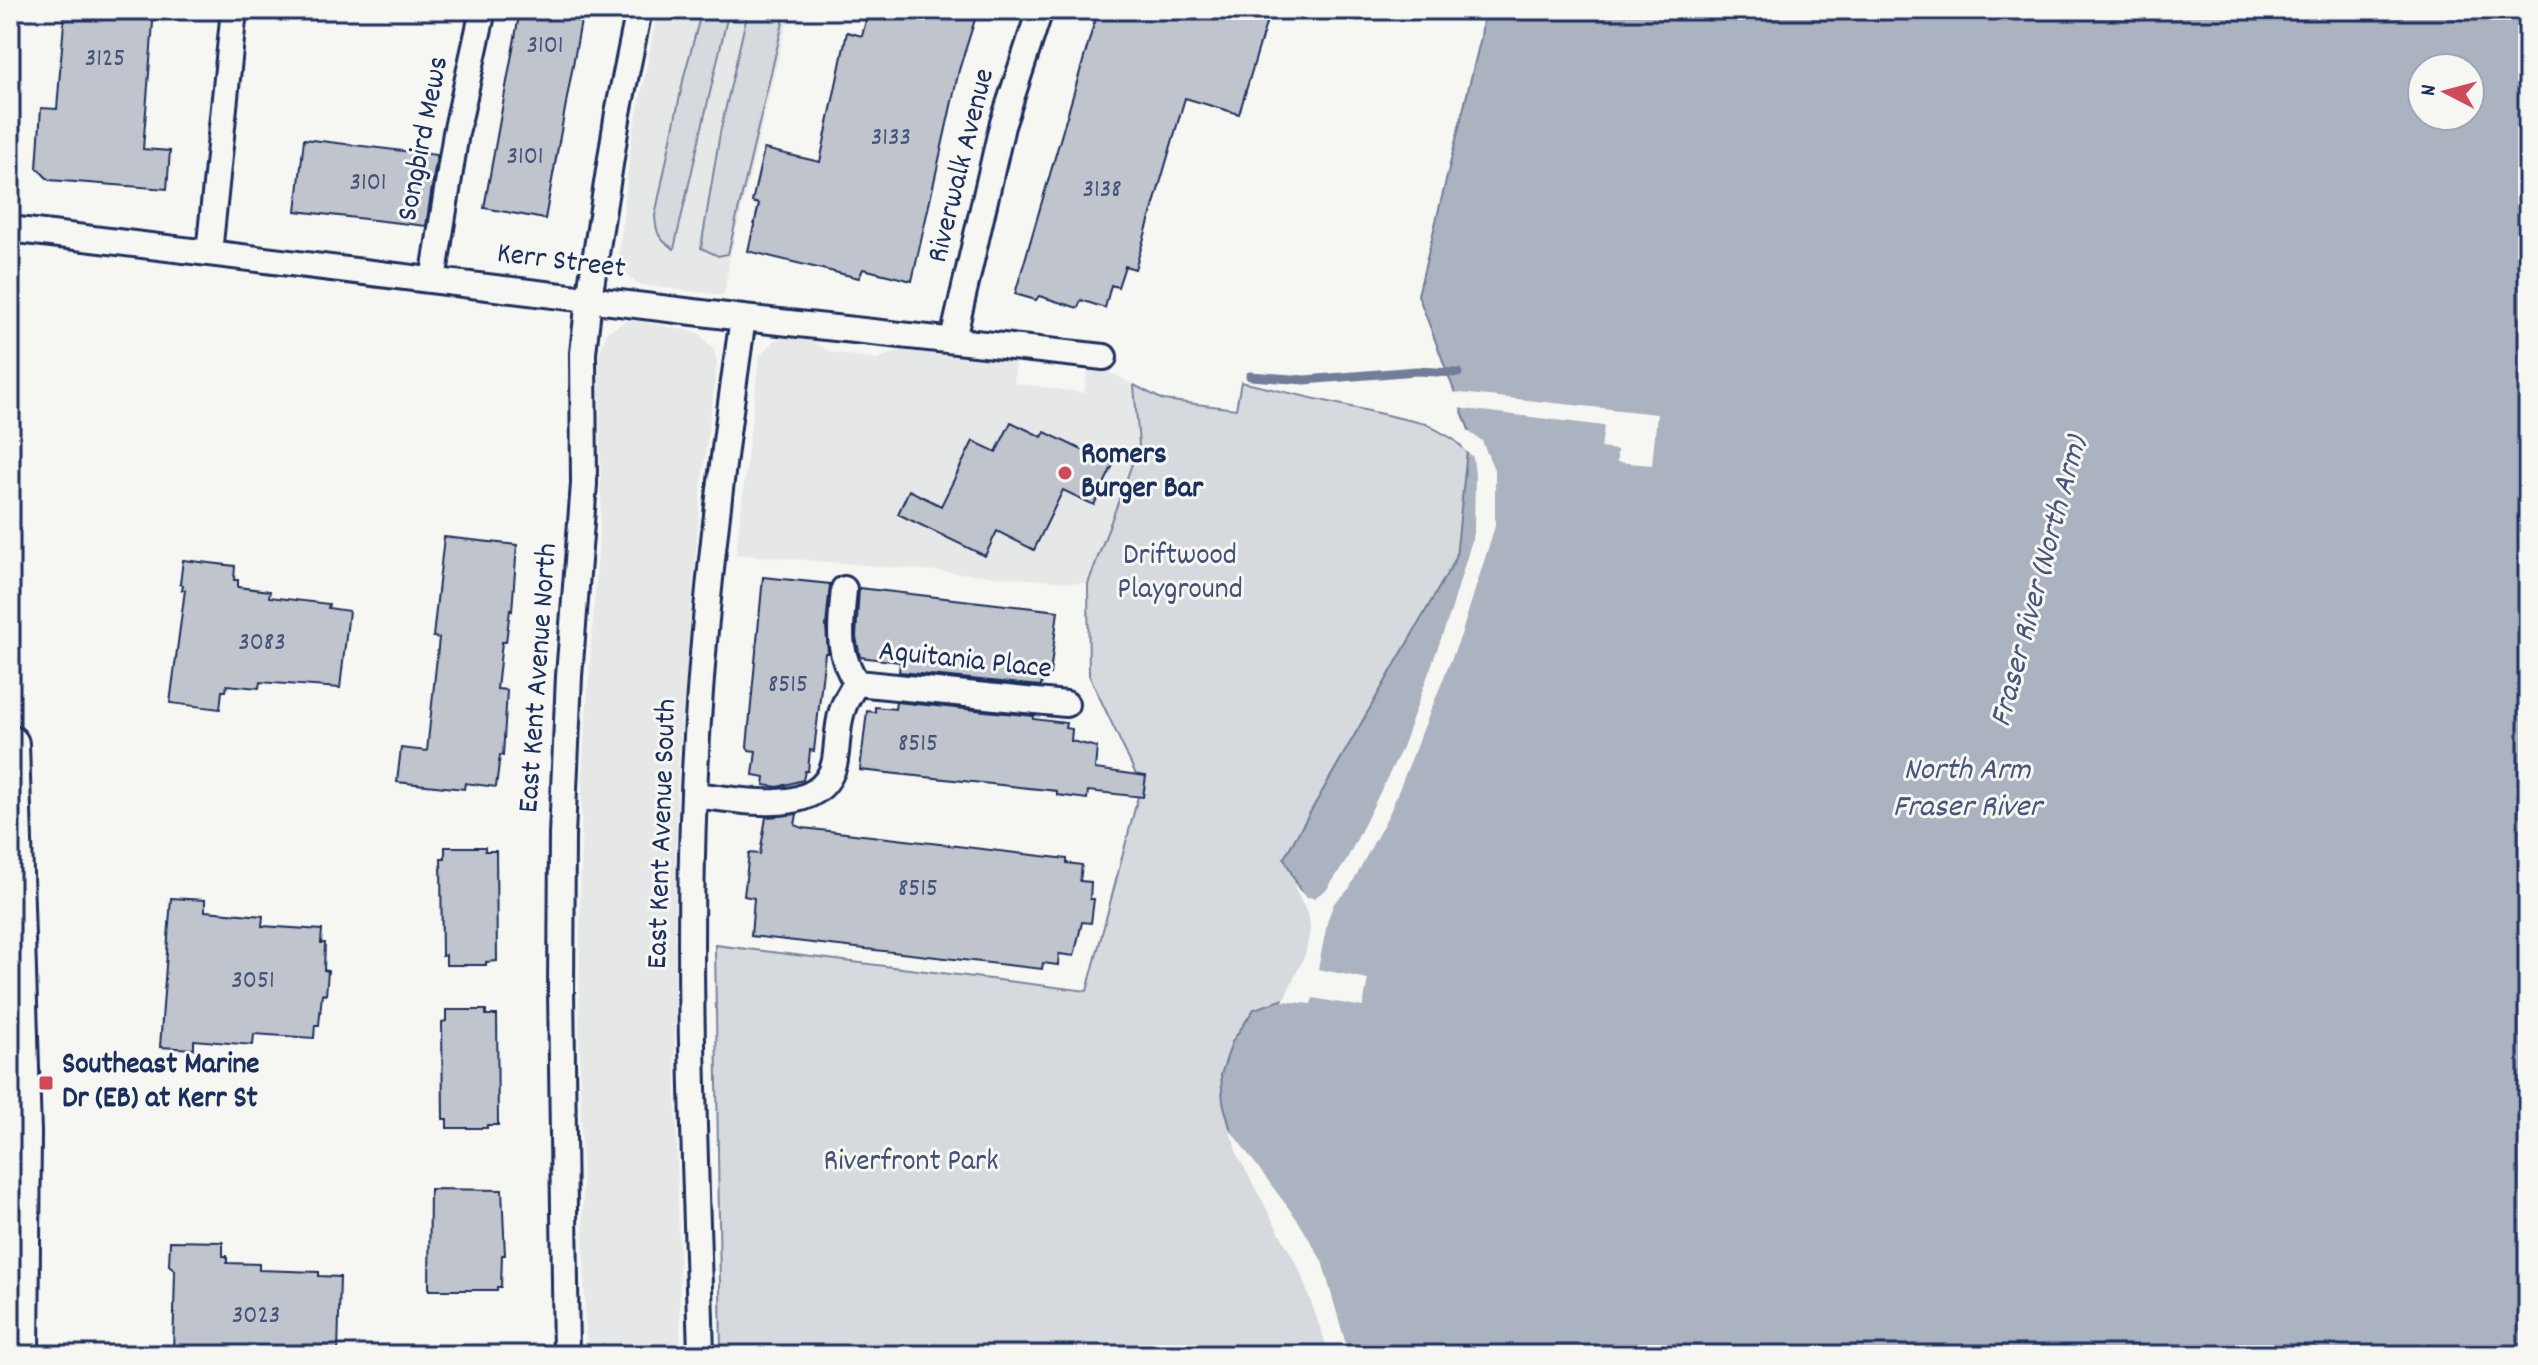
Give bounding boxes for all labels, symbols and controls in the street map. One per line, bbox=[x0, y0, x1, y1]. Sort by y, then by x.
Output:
house number: 3101 bbox=[526, 28, 564, 65]
house number: 3125 bbox=[85, 41, 125, 78]
north arrow bbox=[2406, 52, 2486, 132]
street label: Songbird Mews bbox=[388, 53, 462, 225]
street label: Riverwalk Avenue bbox=[918, 64, 1008, 268]
text: N bbox=[2414, 83, 2446, 97]
house number: 3133 bbox=[871, 120, 911, 157]
house number: 3101 bbox=[506, 139, 544, 176]
house number: 3101 bbox=[349, 165, 387, 202]
house number: 3138 bbox=[1082, 172, 1122, 209]
street label: Kerr Street bbox=[494, 234, 628, 292]
water label: Fraser River (North Arm) bbox=[1980, 430, 2102, 732]
place label: Romers Burger Bar bbox=[1081, 435, 1204, 512]
marker: Romers Burger Bar bbox=[1056, 464, 1074, 482]
park label: Driftwood Playground bbox=[1117, 536, 1243, 613]
street label: East Kent Avenue North bbox=[509, 542, 571, 814]
house number: 3083 bbox=[238, 625, 286, 662]
street label: Aquitania Place bbox=[876, 632, 1054, 692]
house number: 8515 bbox=[768, 667, 808, 704]
street label: East Kent Avenue South bbox=[638, 698, 690, 970]
house number: 8515 bbox=[898, 726, 938, 763]
water label: North Arm Fraser River bbox=[1893, 749, 2044, 832]
house number: 8515 bbox=[898, 871, 938, 908]
house number: 3051 bbox=[231, 963, 275, 1000]
place label: Southeast Marine Dr (EB) at Kerr St bbox=[62, 1045, 260, 1122]
marker: Southeast Marine Dr (EB) at Kerr St bbox=[37, 1074, 55, 1092]
park label: Riverfront Park bbox=[824, 1142, 998, 1185]
house number: 3023 bbox=[232, 1298, 280, 1335]

